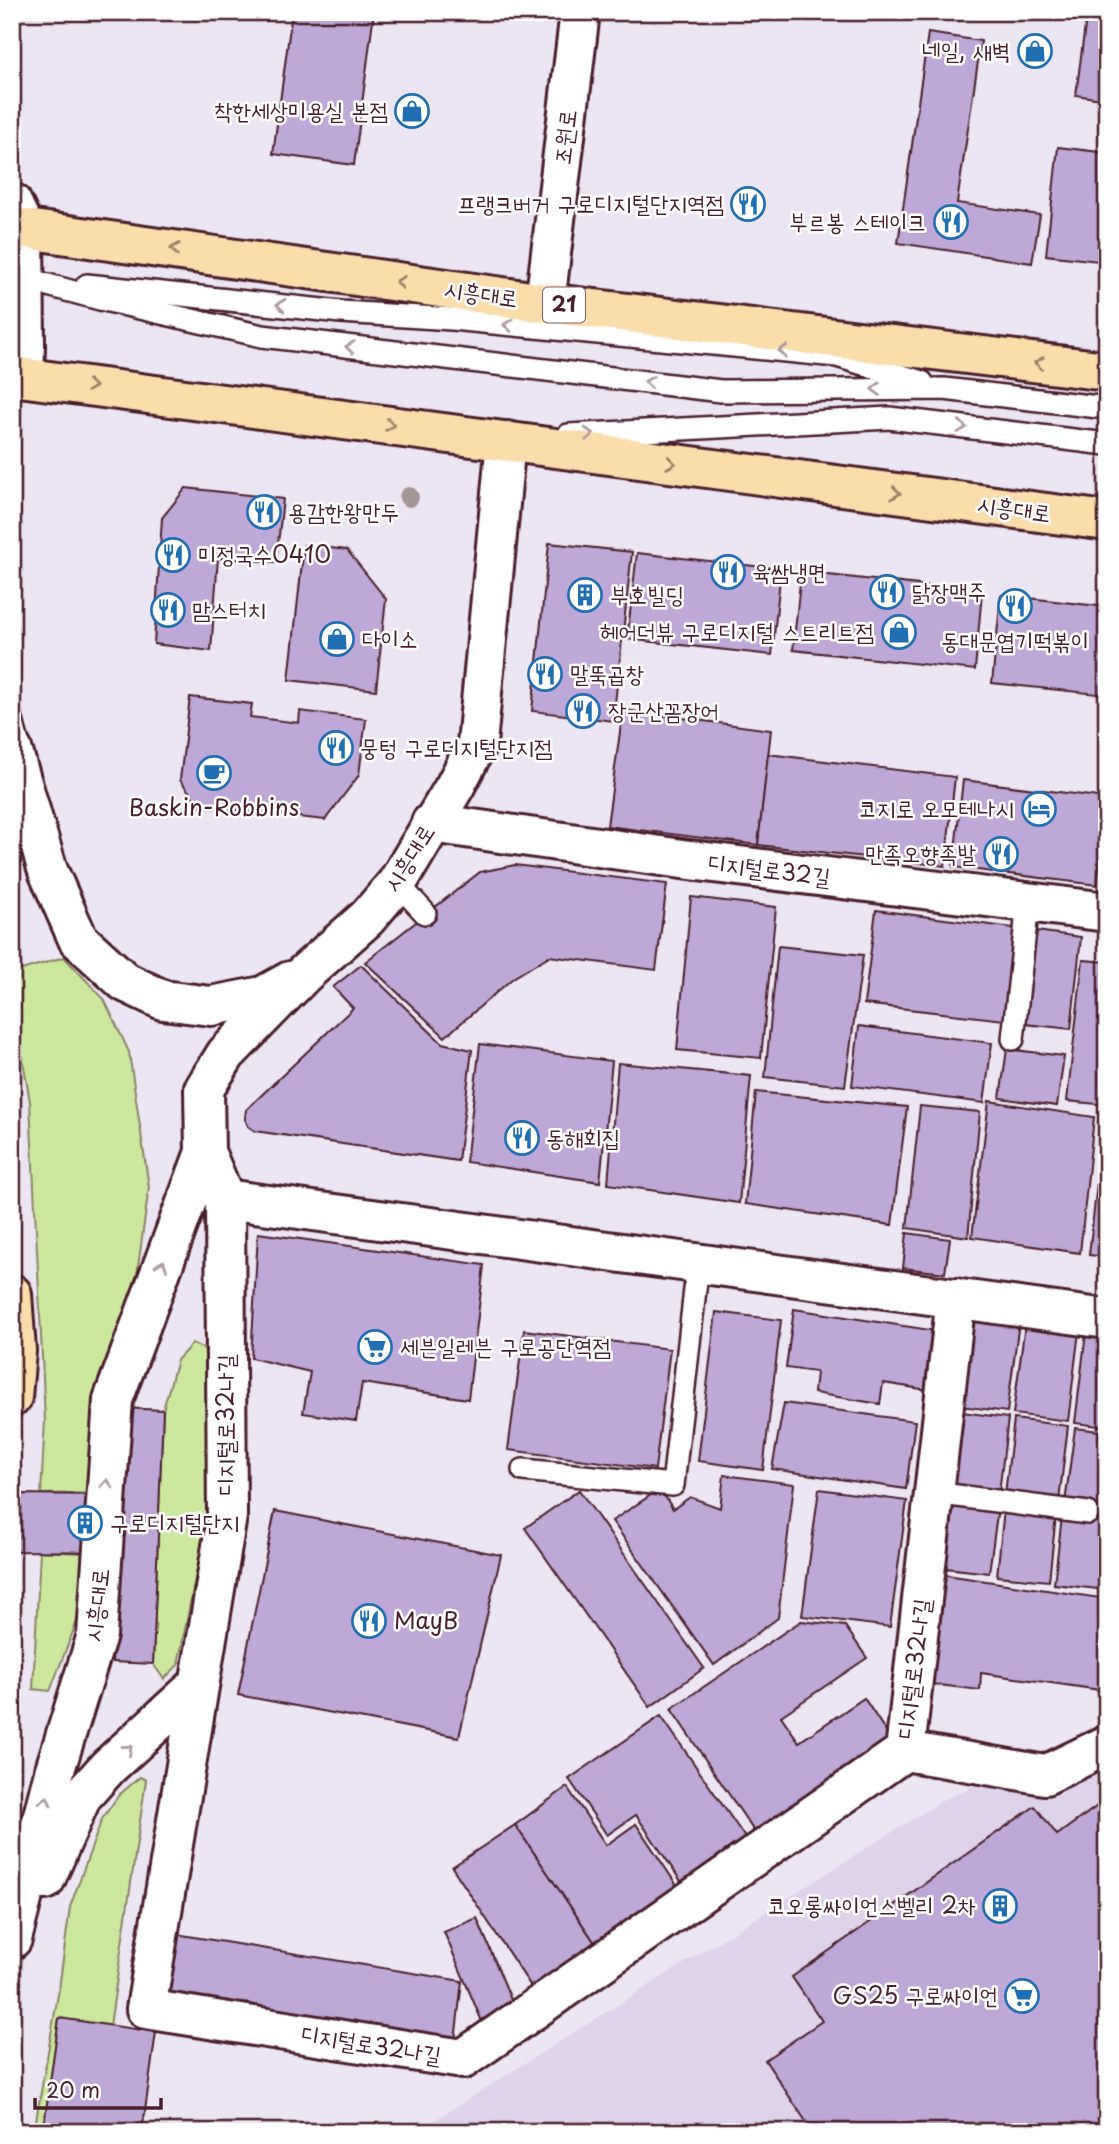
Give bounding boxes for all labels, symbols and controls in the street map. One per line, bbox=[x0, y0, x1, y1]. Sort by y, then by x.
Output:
place label: 네일, 새벽 bbox=[922, 32, 1010, 67]
shop icon: 네일, 새벽 bbox=[1016, 32, 1054, 70]
place label: 착한세상미용실 본점 bbox=[214, 92, 388, 127]
shop icon: 착한세상미용실 본점 bbox=[393, 92, 431, 130]
street label: 조원로 bbox=[543, 107, 584, 167]
place label: 프랭크버거 구로디지털단지역점 bbox=[457, 185, 724, 220]
restaurant icon: 프랭크버거 구로디지털단지역점 bbox=[729, 185, 767, 223]
place label: 부르봉 스테이크 bbox=[789, 203, 926, 238]
restaurant icon: 부르봉 스테이크 bbox=[932, 203, 970, 241]
one-way arrow bbox=[169, 242, 181, 257]
street label: 시흥대로 bbox=[442, 270, 520, 315]
one-way arrow bbox=[394, 275, 406, 290]
road number: 21 bbox=[543, 288, 585, 322]
one-way arrow bbox=[275, 298, 287, 313]
one-way arrow bbox=[502, 318, 513, 333]
one-way arrow bbox=[344, 339, 356, 354]
one-way arrow bbox=[777, 344, 788, 359]
one-way arrow bbox=[1033, 355, 1045, 370]
one-way arrow bbox=[643, 375, 655, 390]
one-way arrow bbox=[85, 378, 97, 393]
one-way arrow bbox=[870, 381, 881, 397]
one-way arrow bbox=[384, 418, 396, 433]
one-way arrow bbox=[957, 419, 968, 434]
one-way arrow bbox=[584, 427, 595, 442]
one-way arrow bbox=[665, 456, 676, 471]
street label: 시흥대로 bbox=[975, 485, 1053, 530]
one-way arrow bbox=[890, 486, 902, 501]
restaurant icon: 용감한왕만두 bbox=[245, 493, 283, 531]
place label: 용감한왕만두 bbox=[288, 493, 399, 528]
restaurant icon: 미정국수0410 bbox=[154, 536, 192, 574]
place label: 미정국수0410 bbox=[198, 536, 331, 571]
restaurant icon: 육쌈냉면 bbox=[709, 553, 747, 591]
place label: 육쌈냉면 bbox=[752, 553, 826, 588]
restaurant icon: 닭장맥주 bbox=[868, 573, 906, 611]
place label: 닭장맥주 bbox=[912, 573, 986, 608]
building icon: 부호빌딩 bbox=[566, 576, 604, 614]
place label: 부호빌딩 bbox=[610, 576, 684, 611]
restaurant icon: 동대문엽기떡볶이 bbox=[996, 587, 1034, 625]
restaurant icon: 맘스터치 bbox=[149, 591, 187, 629]
place label: 맘스터치 bbox=[192, 591, 266, 626]
place label: 헤어더뷰 구로디지털 스트리트점 bbox=[600, 613, 874, 648]
shop icon: 헤어더뷰 구로디지털 스트리트점 bbox=[880, 613, 918, 651]
shop icon: 다이소 bbox=[318, 620, 356, 658]
place label: 다이소 bbox=[362, 620, 418, 655]
place label: 동대문엽기떡볶이 bbox=[941, 622, 1089, 657]
restaurant icon: 말뚝곱창 bbox=[526, 655, 564, 693]
place label: 말뚝곱창 bbox=[570, 655, 645, 690]
restaurant icon: 장군산꼼장어 bbox=[564, 692, 602, 730]
place label: 장군산꼼장어 bbox=[608, 692, 719, 727]
restaurant icon: 뭉텅 구로디지털단지점 bbox=[317, 729, 355, 767]
place label: 뭉텅 구로디지털단지점 bbox=[360, 729, 553, 764]
cafe icon: Baskin-Robbins bbox=[195, 754, 233, 792]
place label: Baskin-Robbins bbox=[129, 789, 299, 824]
place label: 코지로 오모테나시 bbox=[858, 790, 1014, 825]
hotel icon: 코지로 오모테나시 bbox=[1020, 790, 1058, 828]
street label: 시흥대로 bbox=[373, 817, 442, 898]
place label: 만족오향족발 bbox=[865, 835, 976, 870]
restaurant icon: 만족오향족발 bbox=[982, 835, 1020, 873]
street label: 디지털로32길 bbox=[706, 844, 833, 893]
restaurant icon: 동해회집 bbox=[503, 1119, 541, 1157]
place label: 동해회집 bbox=[546, 1119, 620, 1154]
one-way arrow bbox=[154, 1260, 168, 1272]
supermarket icon: 세븐일레븐 구로공단역점 bbox=[356, 1328, 394, 1366]
place label: 세븐일레븐 구로공단역점 bbox=[400, 1328, 611, 1363]
street label: 디지털로32나길 bbox=[207, 1354, 242, 1496]
one-way arrow bbox=[100, 1478, 115, 1489]
building icon: 구로디지털단지 bbox=[66, 1504, 104, 1542]
place label: 구로디지털단지 bbox=[110, 1504, 240, 1539]
street label: 시흥대로 bbox=[74, 1566, 117, 1643]
street label: 디지털로32나길 bbox=[886, 1596, 939, 1741]
restaurant icon: MayB bbox=[350, 1602, 388, 1640]
place label: MayB bbox=[394, 1602, 458, 1637]
one-way arrow bbox=[119, 1745, 132, 1757]
one-way arrow bbox=[38, 1795, 52, 1807]
place label: 코오롱싸이언스벨리 2차 bbox=[767, 1887, 976, 1922]
building icon: 코오롱싸이언스벨리 2차 bbox=[981, 1887, 1019, 1925]
place label: GS25 구로싸이언 bbox=[832, 1977, 998, 2012]
supermarket icon: GS25 구로싸이언 bbox=[1003, 1977, 1041, 2015]
street label: 디지털로32나길 bbox=[298, 2015, 444, 2072]
scale bar bbox=[35, 2067, 161, 2111]
text: 20 m bbox=[46, 2073, 100, 2105]

